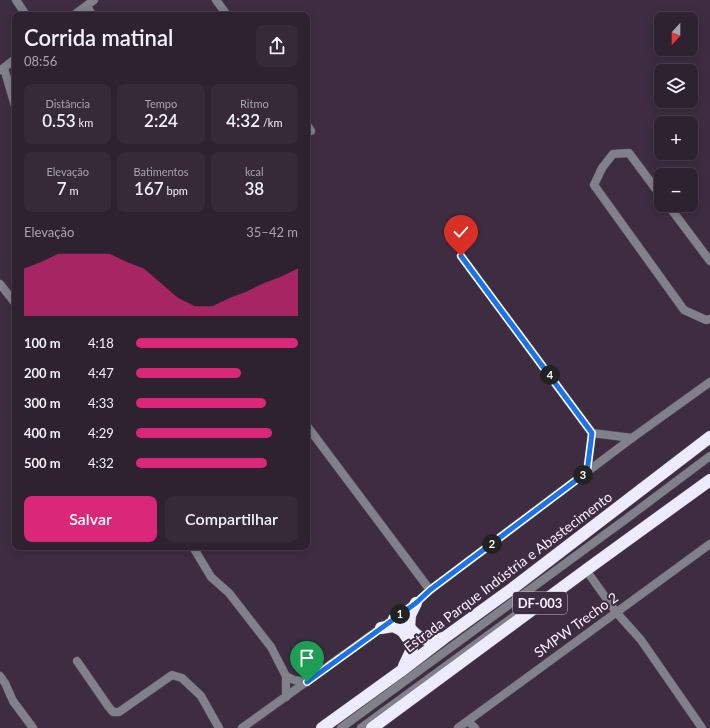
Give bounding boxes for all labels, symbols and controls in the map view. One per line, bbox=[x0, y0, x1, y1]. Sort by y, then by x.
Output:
north arrow bbox=[654, 12, 698, 56]
map controls bbox=[654, 12, 698, 212]
text: Corrida matinal bbox=[24, 24, 173, 51]
button: share bbox=[256, 25, 298, 67]
text: 08:56 bbox=[24, 53, 57, 69]
button: layers bbox=[654, 64, 698, 108]
text: Distância bbox=[45, 97, 90, 110]
text: Tempo bbox=[145, 97, 177, 110]
text: Ritmo bbox=[240, 97, 269, 110]
text: 0.53 bbox=[42, 110, 76, 131]
text: 2:24 bbox=[144, 110, 178, 131]
text: 4:32 bbox=[226, 110, 260, 131]
text: km bbox=[76, 116, 93, 129]
text: /km bbox=[260, 116, 283, 129]
button: + bbox=[654, 116, 698, 160]
text: Elevação bbox=[46, 165, 89, 178]
text: Batimentos bbox=[133, 165, 189, 178]
text: kcal bbox=[245, 165, 264, 178]
button: − bbox=[654, 168, 698, 212]
text: 7 bbox=[57, 178, 67, 199]
text: 167 bbox=[134, 178, 164, 199]
text: 38 bbox=[244, 178, 264, 199]
text: m bbox=[67, 184, 79, 197]
text: bpm bbox=[164, 184, 188, 197]
pin bbox=[444, 215, 478, 256]
icon: check bbox=[450, 221, 472, 243]
text: Elevação bbox=[24, 224, 74, 240]
text: 35–42 m bbox=[246, 224, 298, 240]
text: 100 m bbox=[24, 335, 61, 351]
text: 4:18 bbox=[88, 335, 114, 351]
text: 200 m bbox=[24, 365, 61, 381]
text: 4:47 bbox=[88, 365, 114, 381]
pin: 4 bbox=[540, 365, 560, 385]
text: 4 bbox=[547, 368, 553, 381]
text: 300 m bbox=[24, 395, 61, 411]
text: 4:33 bbox=[88, 395, 114, 411]
text: 400 m bbox=[24, 425, 61, 441]
text: 4:29 bbox=[88, 425, 114, 441]
text: 500 m bbox=[24, 455, 61, 471]
text: 4:32 bbox=[88, 455, 114, 471]
pin: 3 bbox=[573, 465, 593, 485]
text: 3 bbox=[580, 468, 586, 481]
street label: Estrada Parque Indústria e Abastecimento bbox=[400, 488, 615, 655]
button: Salvar bbox=[24, 496, 157, 542]
button: Compartilhar bbox=[165, 496, 298, 542]
pin: 2 bbox=[482, 534, 502, 554]
text: 2 bbox=[489, 537, 495, 550]
street label: SMPW Trecho 2 bbox=[530, 588, 621, 661]
road number: DF-003 bbox=[513, 592, 567, 614]
pin: 1 bbox=[390, 604, 410, 624]
text: 1 bbox=[397, 607, 403, 620]
pin bbox=[290, 641, 324, 682]
icon: arrive bbox=[296, 647, 318, 669]

